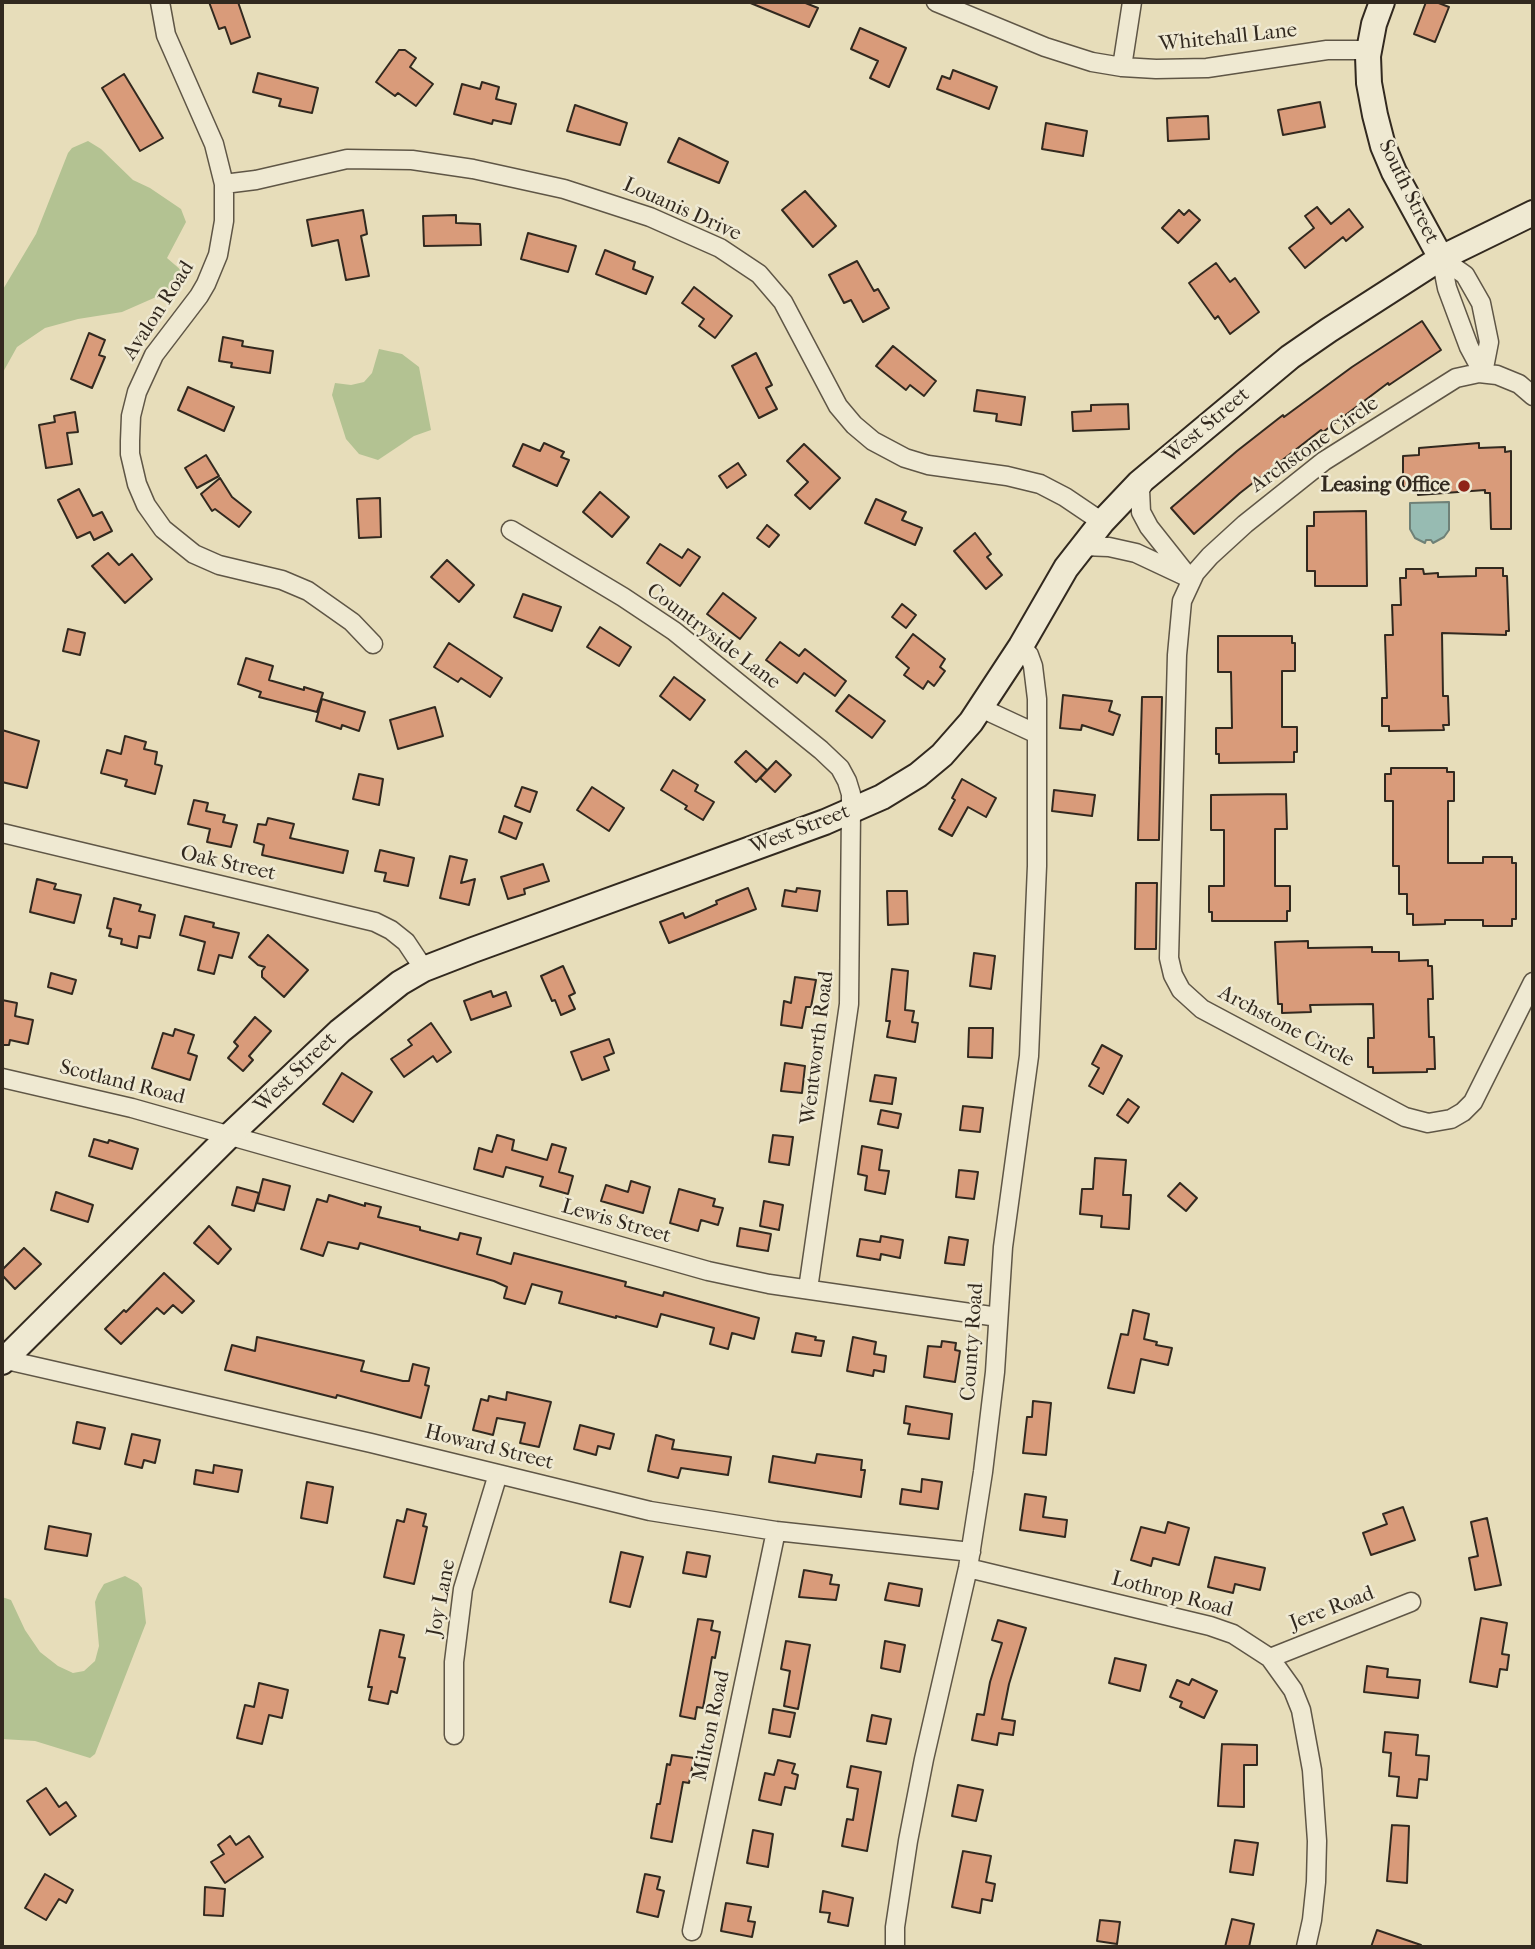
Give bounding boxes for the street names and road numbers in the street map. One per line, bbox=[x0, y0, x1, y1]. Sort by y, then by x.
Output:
street label: Whitehall Lane bbox=[1158, 18, 1298, 58]
street label: South Street bbox=[1372, 136, 1444, 248]
street label: Louanis Drive bbox=[619, 173, 745, 247]
street label: Avalon Road bbox=[118, 257, 200, 365]
street label: West Street bbox=[1159, 383, 1255, 469]
street label: Archstone Circle bbox=[1246, 392, 1384, 498]
street label: Countryside Lane bbox=[641, 578, 785, 696]
street label: West Street bbox=[747, 799, 853, 861]
street label: Oak Street bbox=[178, 841, 278, 887]
street label: Wentworth Road bbox=[796, 970, 840, 1126]
street label: Archstone Circle bbox=[1214, 981, 1358, 1073]
street label: West Street bbox=[250, 1028, 342, 1118]
street label: Scotland Road bbox=[57, 1055, 187, 1111]
street label: Lewis Street bbox=[558, 1194, 674, 1250]
street label: County Road bbox=[956, 1282, 990, 1402]
street label: Howard Street bbox=[422, 1420, 556, 1476]
street label: Joy Lane bbox=[422, 1557, 462, 1639]
street label: Lothrop Road bbox=[1109, 1567, 1235, 1623]
street label: Jere Road bbox=[1286, 1581, 1378, 1637]
street label: Milton Road bbox=[688, 1668, 736, 1784]

